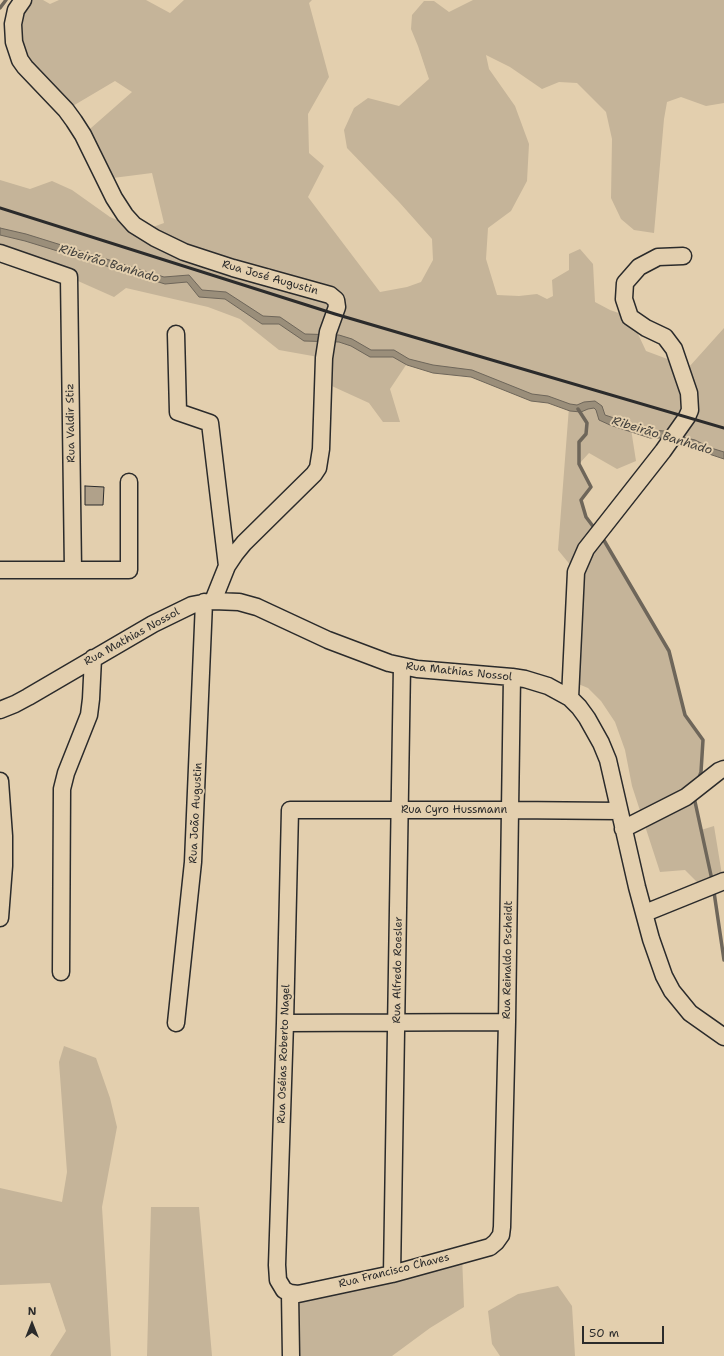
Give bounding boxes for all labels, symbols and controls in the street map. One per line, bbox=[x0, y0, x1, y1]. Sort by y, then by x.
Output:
water label: Ribeirão Banhado bbox=[57, 242, 161, 286]
street label: Rua José Augustin bbox=[221, 258, 319, 298]
street label: Rua Valdir Stiz bbox=[64, 383, 78, 463]
water label: Ribeirão Banhado bbox=[610, 414, 714, 458]
street label: Rua Mathias Nossol bbox=[82, 605, 182, 669]
street label: Rua Mathias Nossol bbox=[405, 660, 513, 684]
street label: Rua João Augustin bbox=[187, 762, 205, 864]
street label: Rua Cyro Hussmann bbox=[401, 803, 507, 817]
street label: Rua Reinaldo Pscheidt bbox=[500, 901, 516, 1019]
street label: Rua Alfredo Roesler bbox=[390, 916, 406, 1024]
street label: Rua Oséias Roberto Nagel bbox=[275, 984, 293, 1124]
street label: Rua Francisco Chaves bbox=[337, 1251, 451, 1291]
north arrow bbox=[12, 1304, 52, 1344]
text: N bbox=[28, 1304, 36, 1319]
scale bar bbox=[584, 1318, 666, 1344]
text: 50 m bbox=[589, 1325, 619, 1341]

